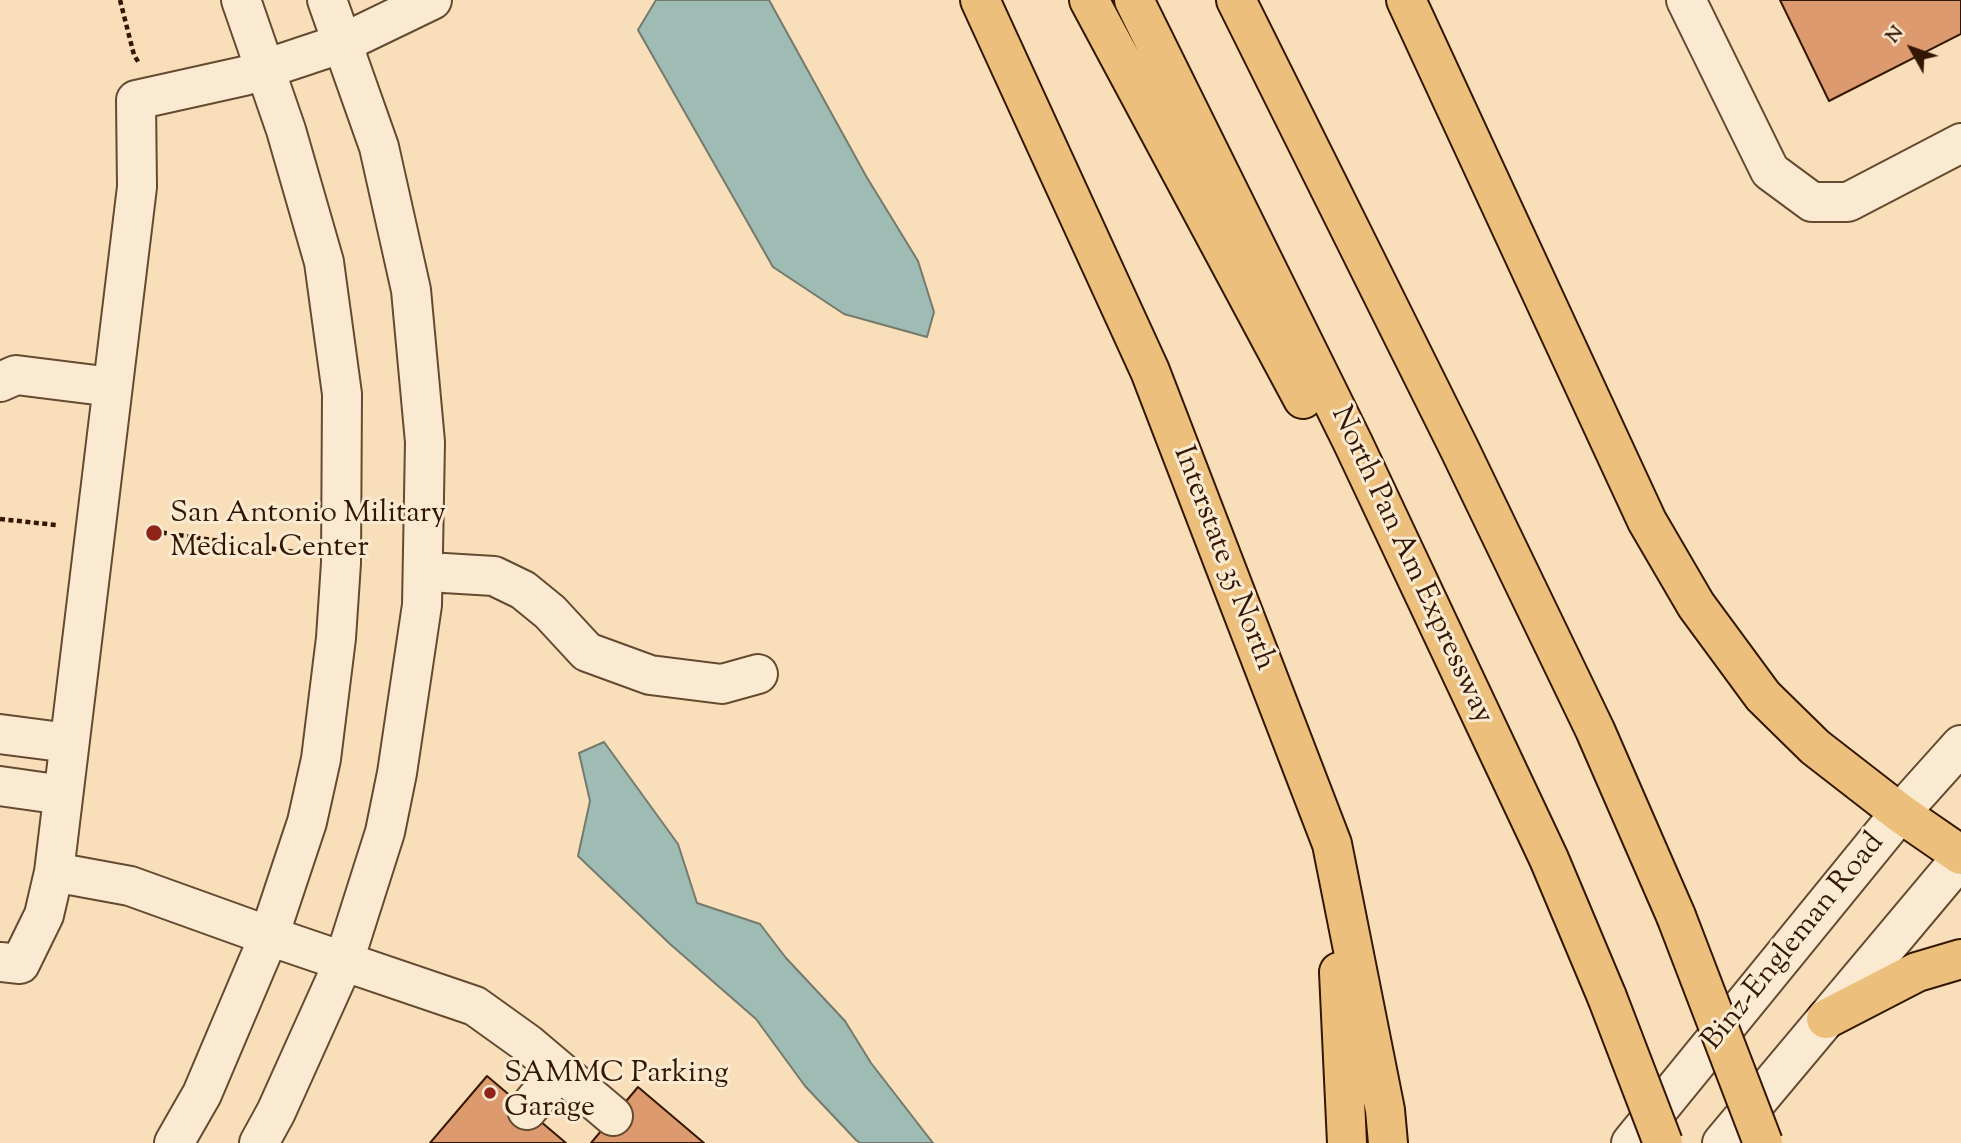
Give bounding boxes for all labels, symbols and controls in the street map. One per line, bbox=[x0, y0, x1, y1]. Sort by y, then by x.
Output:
north arrow bbox=[1877, 14, 1947, 84]
text: N bbox=[1880, 21, 1911, 50]
street label: North Pan Am Expressway bbox=[1321, 402, 1499, 730]
street label: Interstate 35 North bbox=[1163, 442, 1281, 676]
place label: San Antonio Military Medical Center bbox=[170, 498, 446, 568]
marker: San Antonio Military Medical Center bbox=[144, 523, 164, 543]
street label: Binz-Engleman Road bbox=[1696, 827, 1894, 1059]
place label: SAMMC Parking Garage bbox=[504, 1058, 729, 1128]
marker: SAMMC Parking Garage bbox=[482, 1085, 498, 1101]

